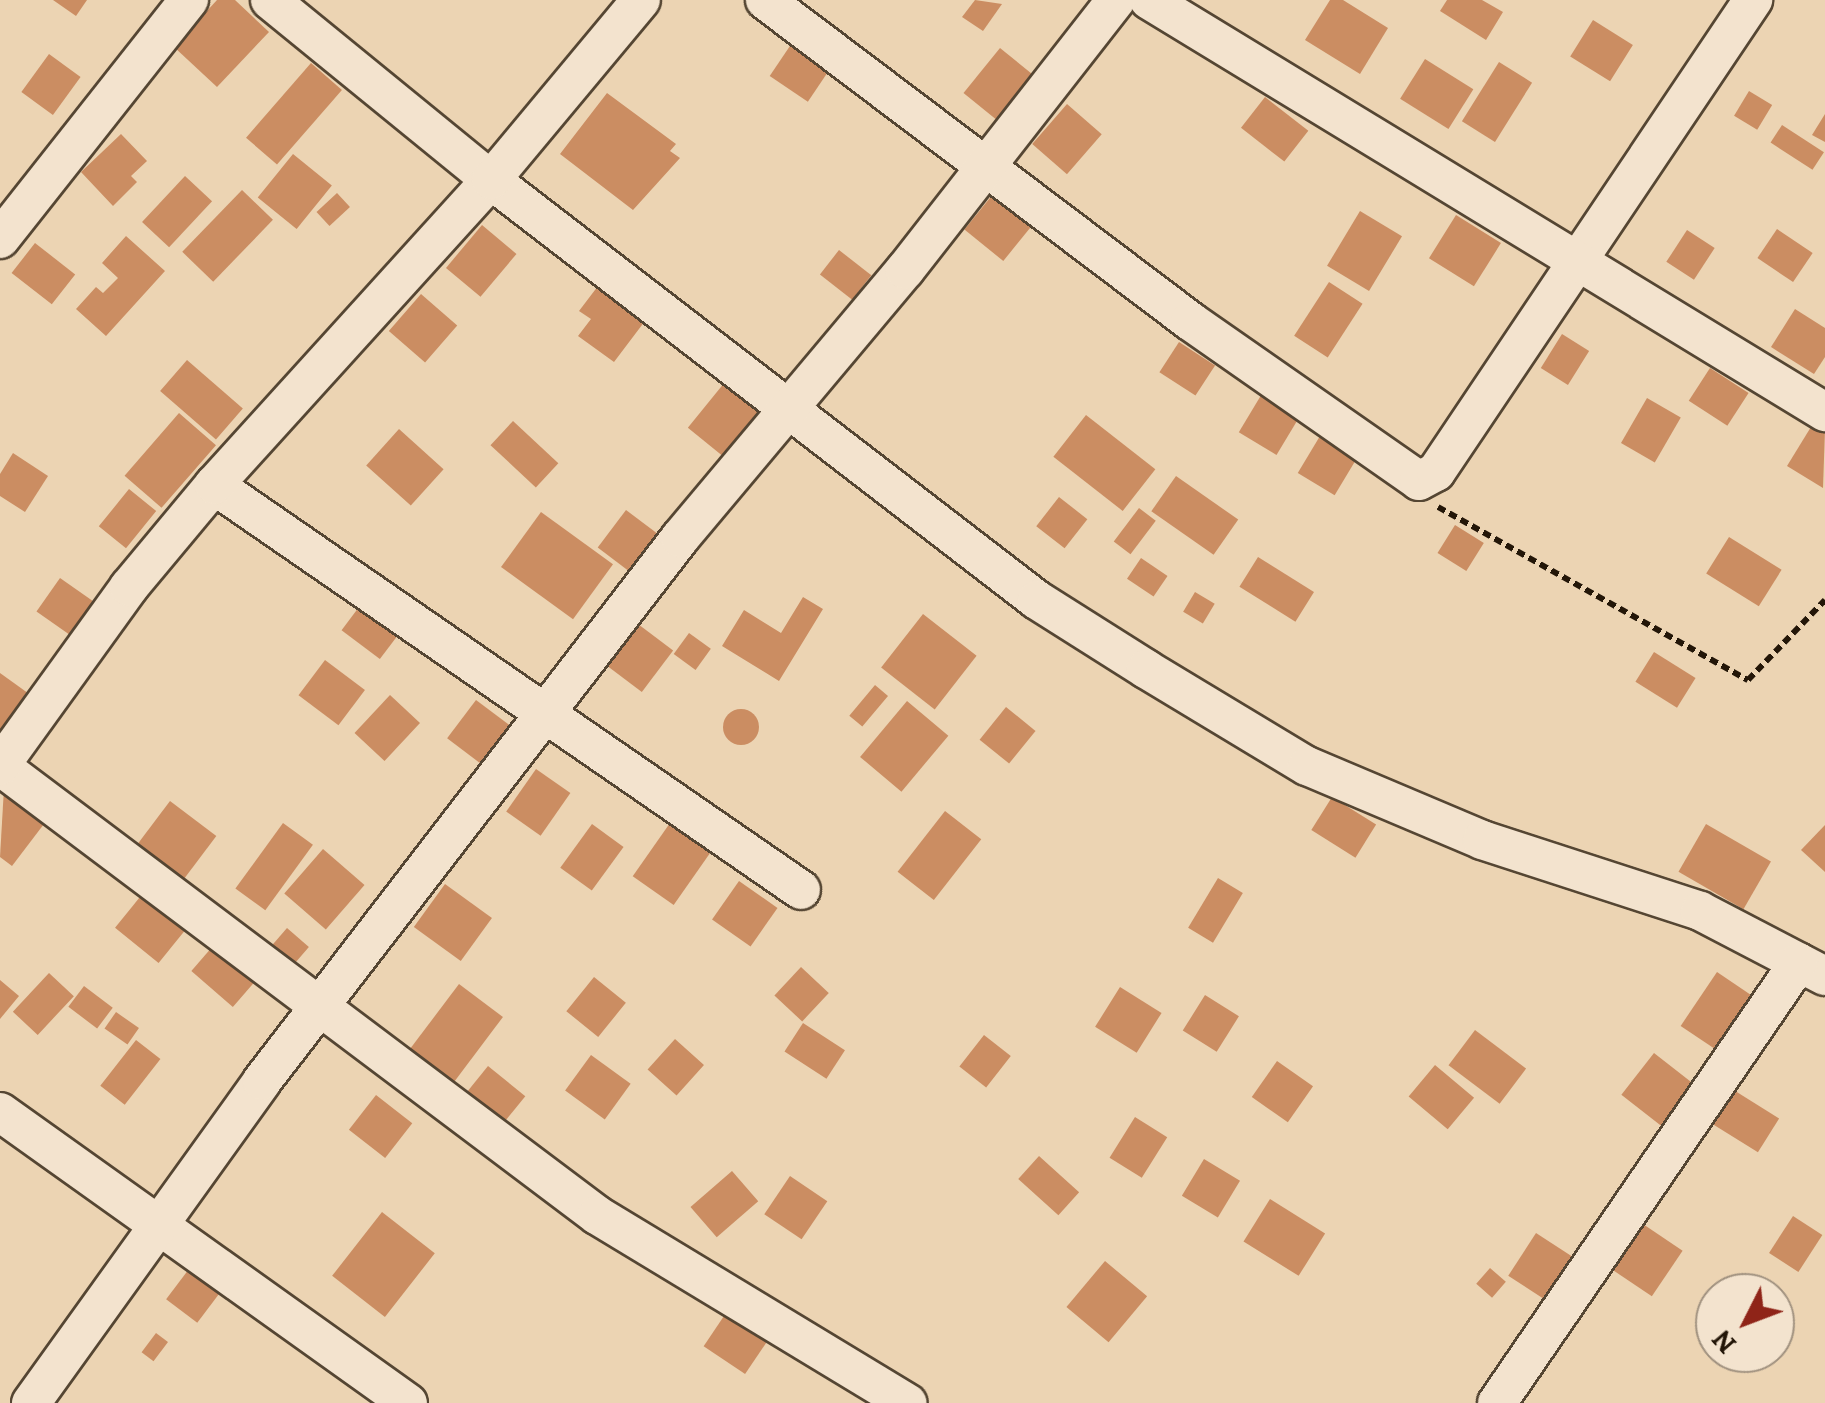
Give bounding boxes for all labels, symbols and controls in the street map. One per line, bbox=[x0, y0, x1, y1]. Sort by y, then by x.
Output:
north arrow bbox=[1695, 1273, 1795, 1373]
text: N bbox=[1703, 1321, 1745, 1362]

